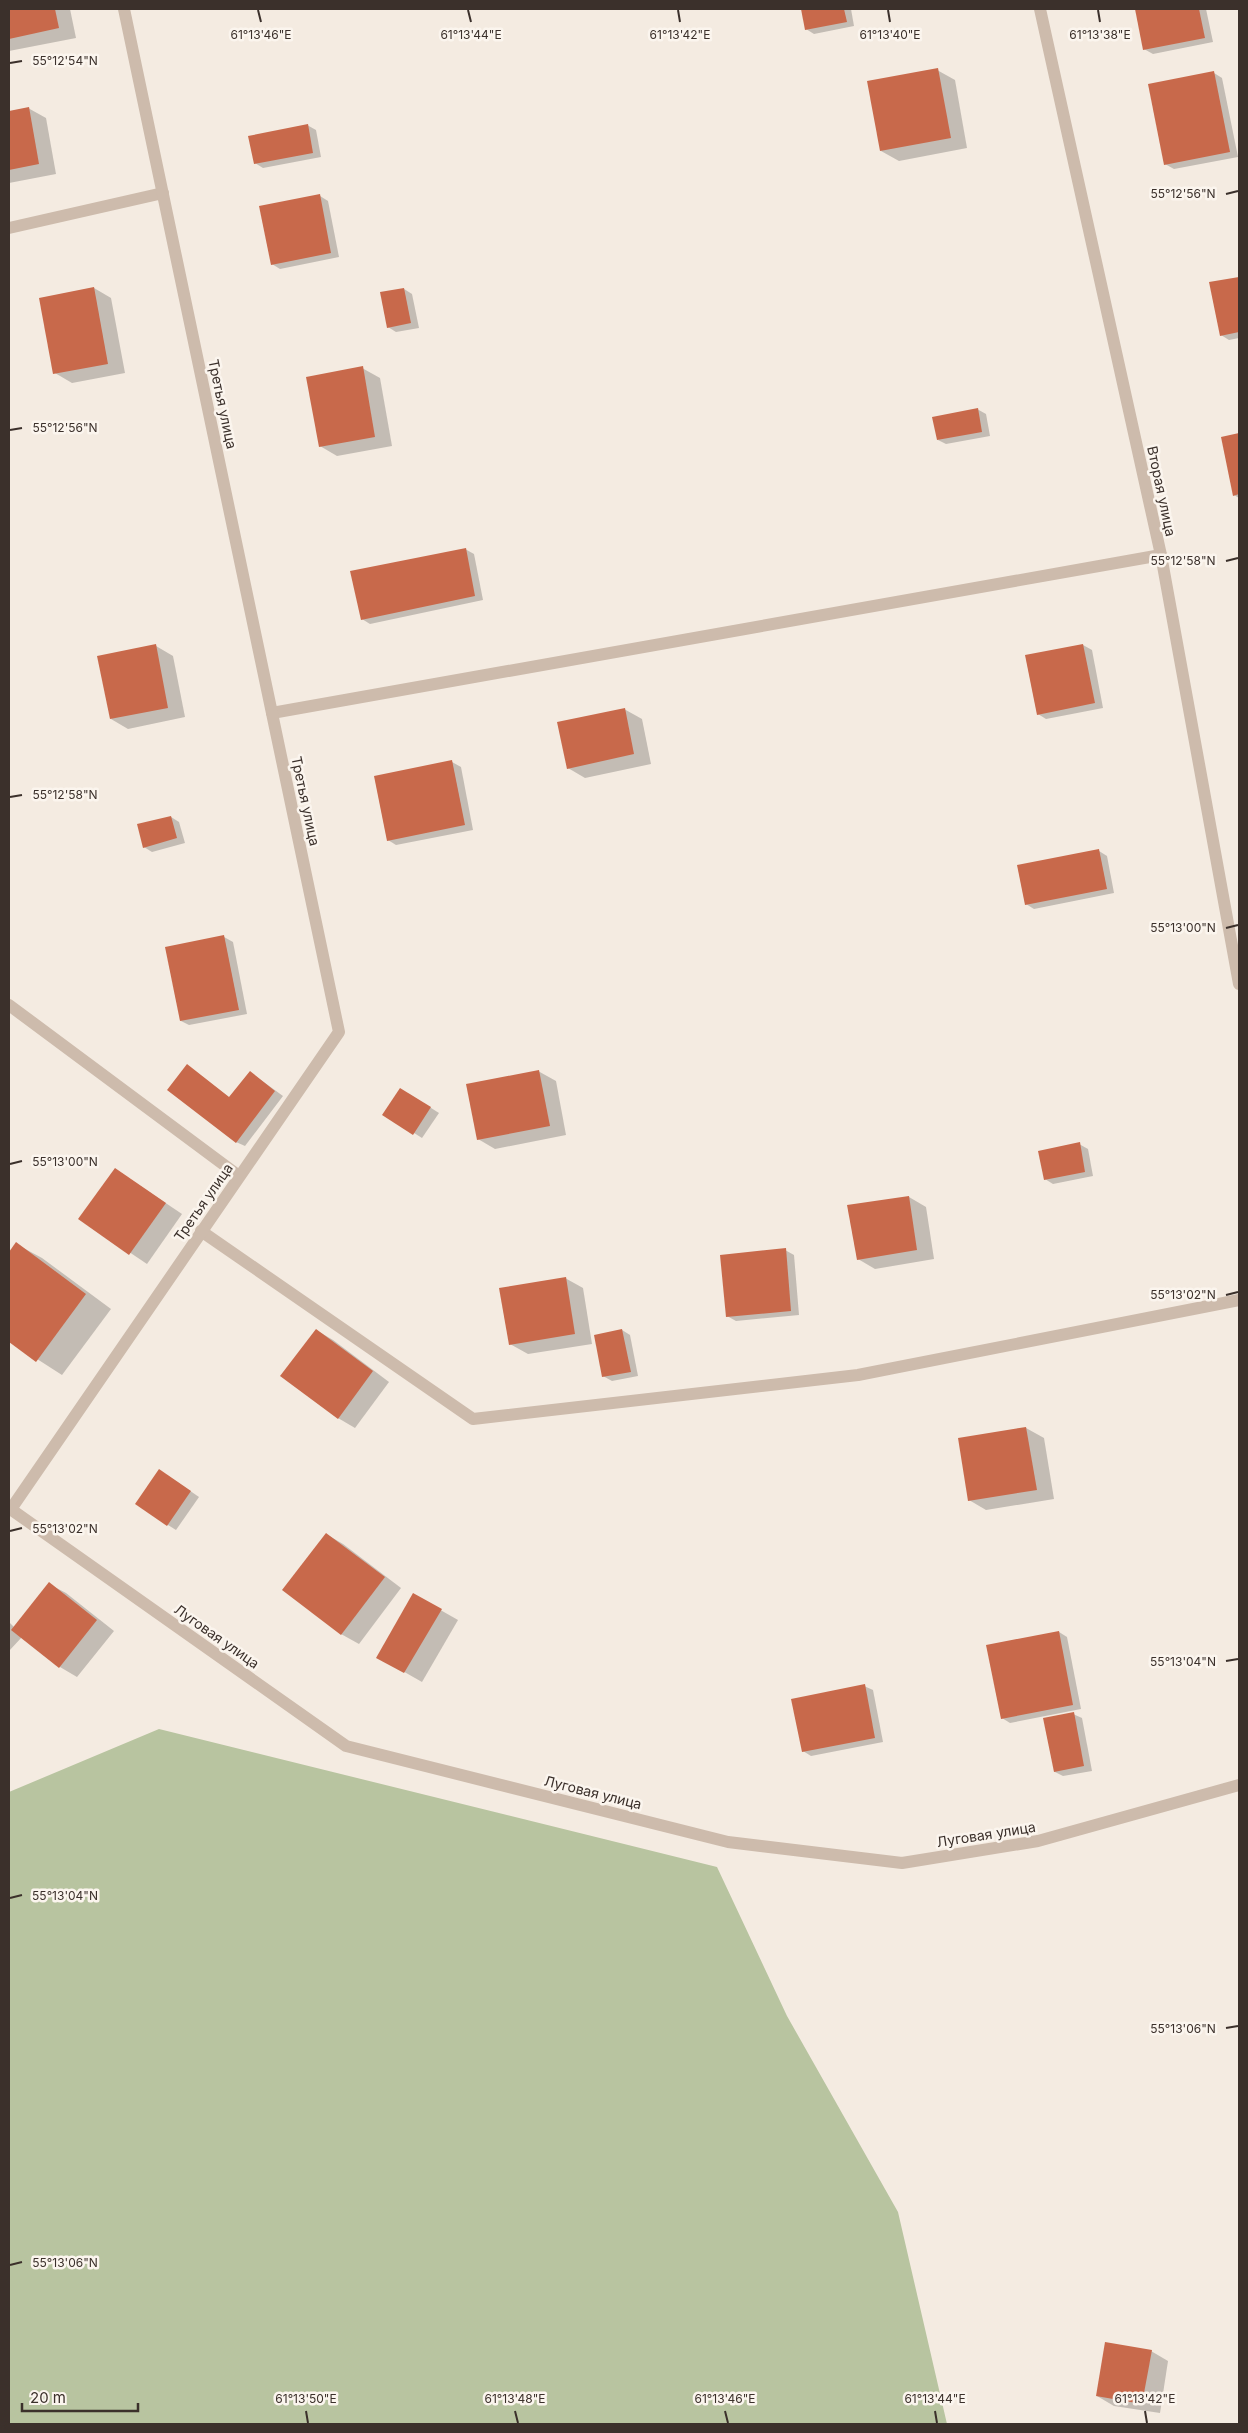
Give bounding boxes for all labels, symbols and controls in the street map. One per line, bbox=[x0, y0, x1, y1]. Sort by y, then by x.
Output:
text: 61°13'46"E bbox=[231, 27, 291, 42]
text: 61°13'44"E bbox=[440, 27, 502, 42]
text: 61°13'42"E bbox=[650, 27, 710, 42]
text: 61°13'40"E bbox=[859, 27, 921, 42]
text: 61°13'38"E bbox=[1069, 27, 1131, 42]
text: 55°12'54"N bbox=[32, 53, 98, 68]
text: 55°12'56"N bbox=[1150, 186, 1216, 201]
street label: Третья улица bbox=[205, 358, 241, 450]
text: 55°12'56"N bbox=[32, 420, 98, 435]
street label: Вторая улица bbox=[1144, 444, 1180, 538]
text: 55°12'58"N bbox=[1150, 553, 1216, 568]
street label: Третья улица bbox=[288, 755, 324, 847]
text: 55°12'58"N bbox=[32, 787, 98, 802]
text: 55°13'00"N bbox=[1150, 920, 1216, 935]
text: 55°13'00"N bbox=[32, 1154, 98, 1169]
street label: Третья улица bbox=[170, 1160, 236, 1244]
text: 55°13'02"N bbox=[1150, 1287, 1216, 1302]
text: 55°13'02"N bbox=[32, 1521, 98, 1536]
street label: Луговая улица bbox=[171, 1600, 263, 1672]
text: 55°13'04"N bbox=[1150, 1654, 1216, 1669]
street label: Луговая улица bbox=[542, 1772, 644, 1812]
street label: Луговая улица bbox=[935, 1818, 1037, 1850]
text: 55°13'04"N bbox=[32, 1888, 98, 1903]
text: 55°13'06"N bbox=[1150, 2021, 1216, 2036]
text: 55°13'06"N bbox=[32, 2255, 98, 2270]
scale bar bbox=[22, 2380, 139, 2412]
text: 20 m bbox=[30, 2388, 66, 2407]
text: 61°13'50"E bbox=[275, 2391, 337, 2406]
text: 61°13'48"E bbox=[485, 2391, 545, 2406]
text: 61°13'46"E bbox=[695, 2391, 755, 2406]
text: 61°13'44"E bbox=[904, 2391, 966, 2406]
text: 61°13'42"E bbox=[1115, 2391, 1175, 2406]

